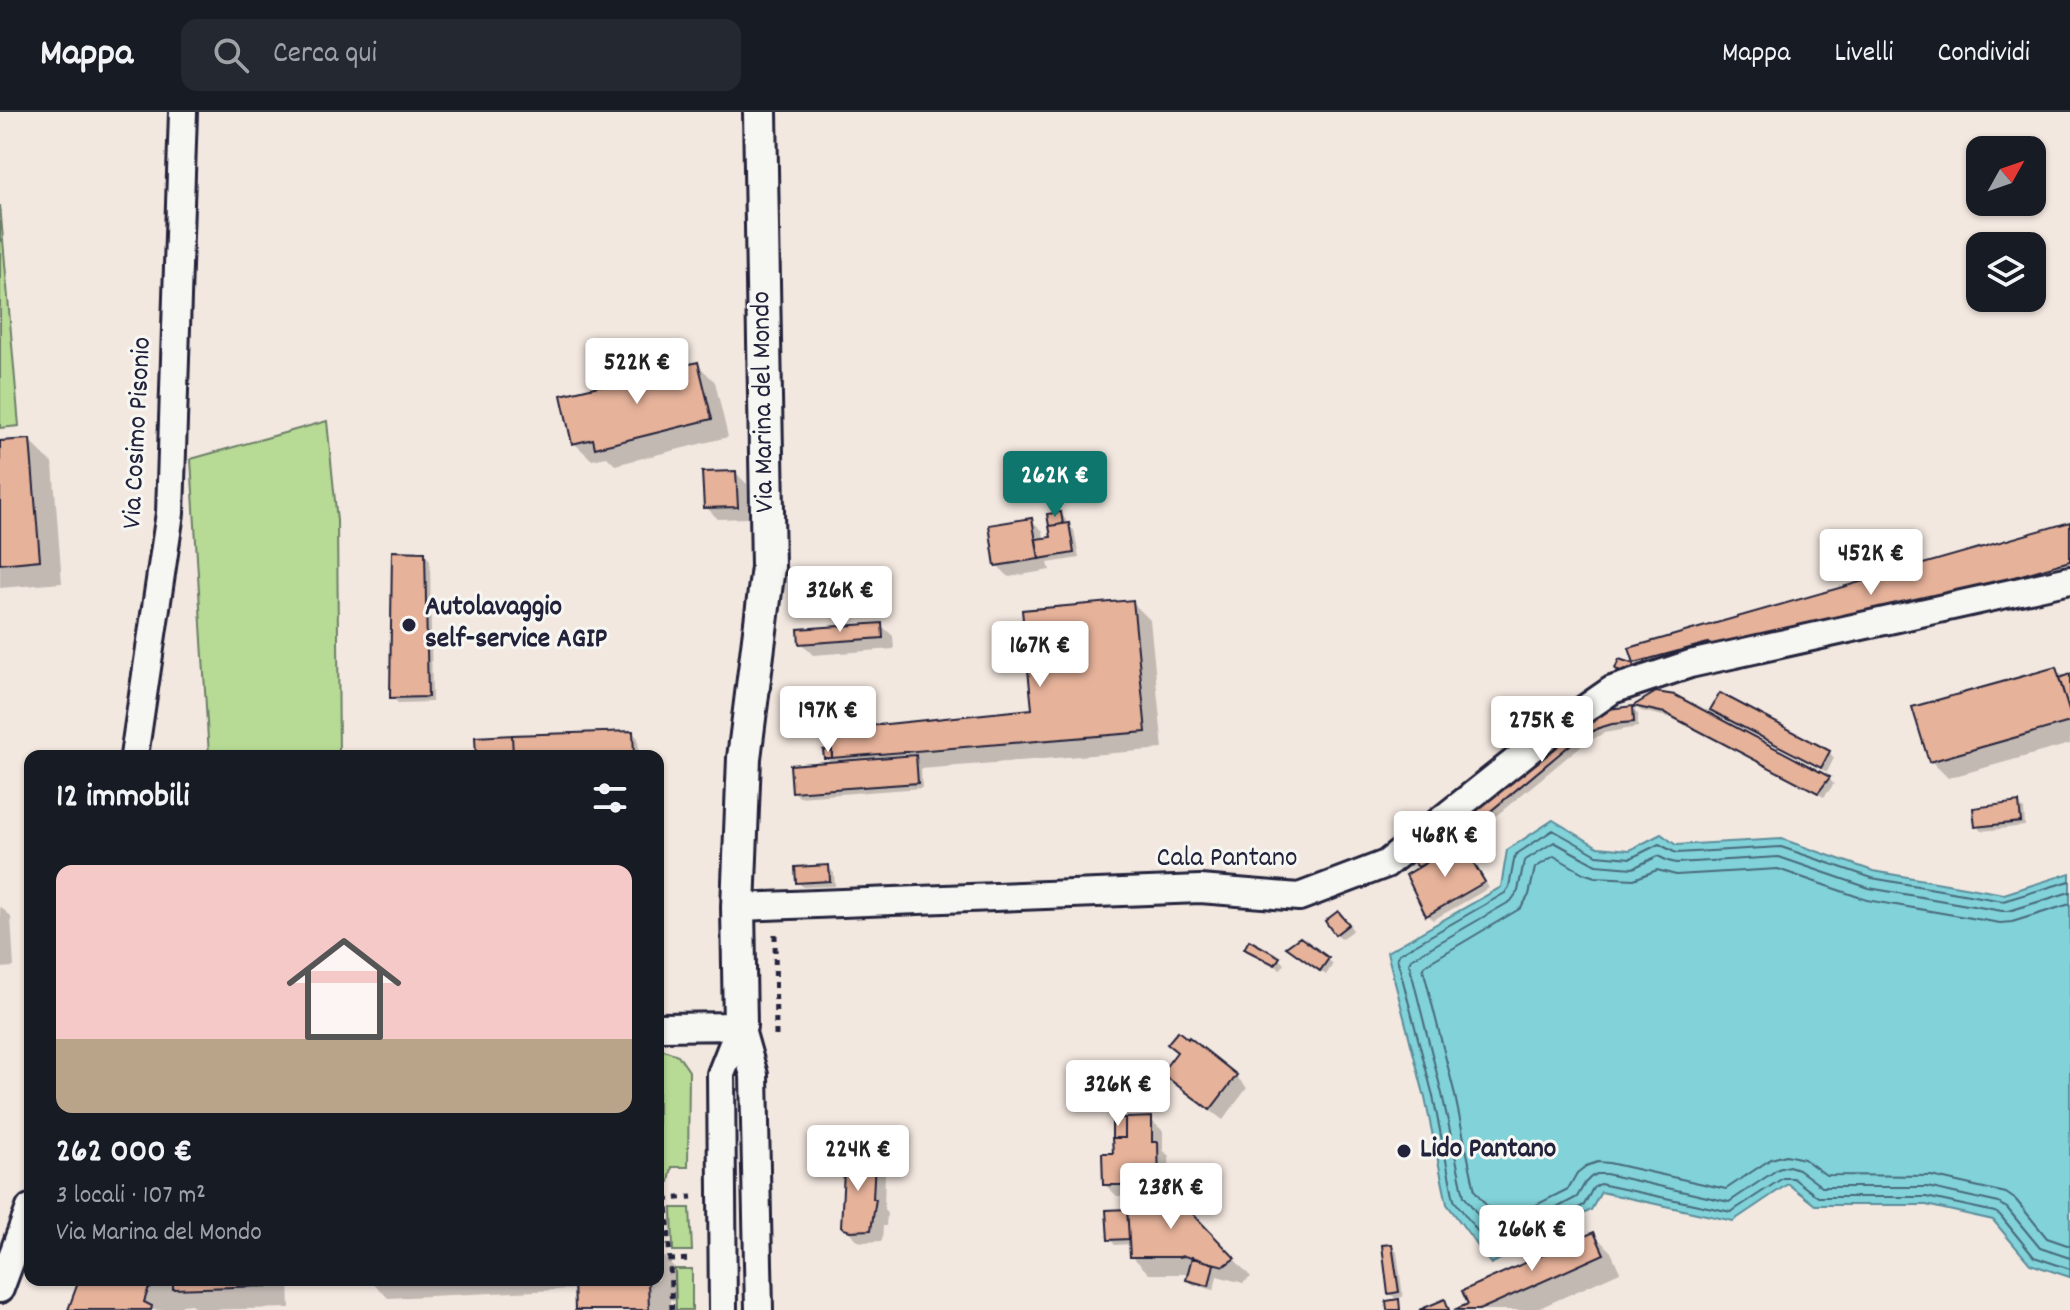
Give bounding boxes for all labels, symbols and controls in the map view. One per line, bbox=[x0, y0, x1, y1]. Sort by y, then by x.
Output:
search box bbox=[181, 19, 741, 91]
text: Mappa bbox=[40, 28, 133, 83]
icon: search bbox=[209, 33, 253, 77]
text: Cerca qui bbox=[273, 34, 377, 77]
text: Mappa bbox=[1722, 35, 1790, 75]
text: Livelli bbox=[1834, 35, 1893, 75]
text: Condividi bbox=[1937, 35, 2030, 75]
north arrow bbox=[1966, 136, 2046, 216]
map controls bbox=[1966, 136, 2046, 312]
button: layers bbox=[1966, 232, 2046, 312]
street label: Via Marina del Mondo bbox=[743, 291, 787, 513]
street label: Via Cosimo Pisonio bbox=[114, 336, 164, 530]
pin: 522K € bbox=[572, 338, 702, 406]
text: 522K € bbox=[603, 345, 671, 382]
pin: 262K € bbox=[990, 451, 1120, 519]
text: 262K € bbox=[1021, 458, 1089, 495]
pin: 452K € bbox=[1806, 529, 1936, 597]
text: 452K € bbox=[1838, 536, 1904, 573]
pin: 326K € bbox=[775, 566, 905, 634]
text: 326K € bbox=[806, 573, 874, 610]
place label: Autolavaggio self-service AGIP bbox=[425, 589, 608, 661]
marker: Autolavaggio self-service AGIP bbox=[400, 616, 418, 634]
pin: 167K € bbox=[975, 621, 1105, 689]
text: 167K € bbox=[1010, 628, 1070, 665]
pin: 197K € bbox=[763, 686, 893, 754]
text: 197K € bbox=[798, 693, 858, 730]
pin: 275K € bbox=[1477, 696, 1607, 764]
text: 275K € bbox=[1509, 703, 1575, 740]
text: 12 immobili bbox=[56, 774, 189, 823]
icon: filters bbox=[588, 776, 632, 820]
pin: 468K € bbox=[1380, 811, 1510, 879]
text: 468K € bbox=[1412, 818, 1478, 855]
street label: Cala Pantano bbox=[1157, 840, 1297, 880]
icon: home bbox=[272, 917, 416, 1061]
pin: 326K € bbox=[1053, 1060, 1183, 1128]
text: 326K € bbox=[1084, 1067, 1152, 1104]
pin: 224K € bbox=[793, 1125, 923, 1193]
text: 262 000 € bbox=[56, 1129, 193, 1178]
place label: Lido Pantano bbox=[1420, 1131, 1556, 1171]
text: 224K € bbox=[825, 1132, 891, 1169]
marker: Lido Pantano bbox=[1395, 1142, 1413, 1160]
pin: 238K € bbox=[1106, 1163, 1236, 1231]
text: 238K € bbox=[1138, 1170, 1204, 1207]
text: 3 locali · 107 m² bbox=[56, 1178, 206, 1215]
pin: 266K € bbox=[1467, 1205, 1597, 1273]
text: 266K € bbox=[1497, 1212, 1567, 1249]
text: Via Marina del Mondo bbox=[56, 1215, 262, 1252]

